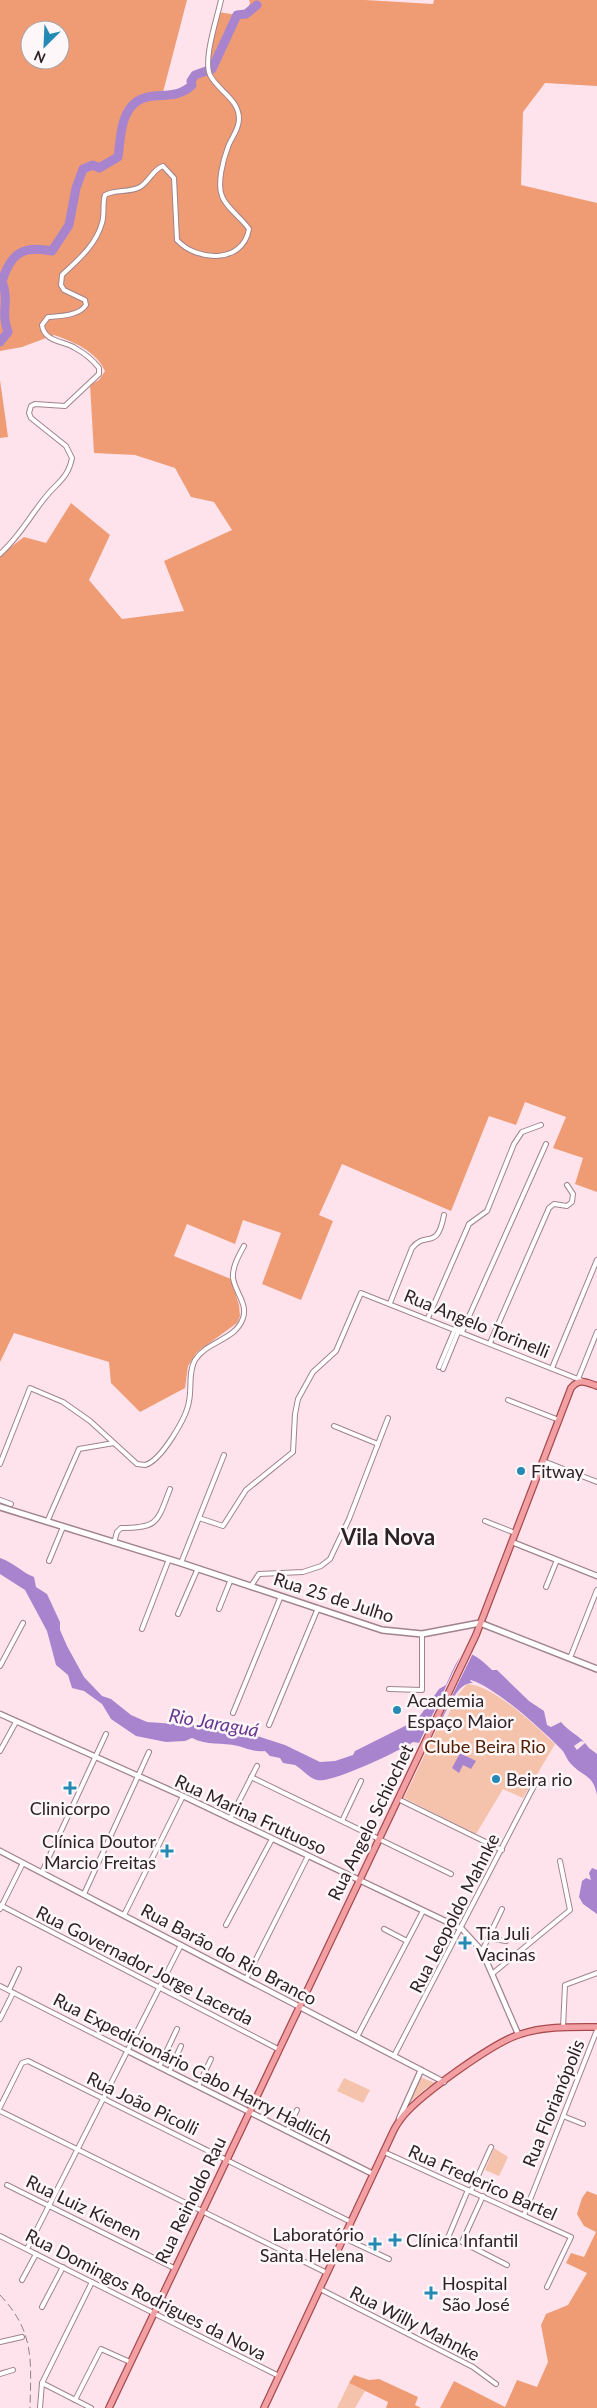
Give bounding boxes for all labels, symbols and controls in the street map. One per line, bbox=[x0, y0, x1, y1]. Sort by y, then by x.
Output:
north arrow bbox=[20, 20, 70, 70]
text: N bbox=[31, 47, 48, 67]
street label: Rua Angelo Torinelli bbox=[401, 1284, 553, 1362]
place label: Fitway bbox=[531, 1460, 585, 1482]
marker: Fitway bbox=[515, 1465, 527, 1477]
district label: Vila Nova bbox=[340, 1523, 435, 1550]
street label: Rua 25 de Julho bbox=[271, 1567, 397, 1627]
place label: Academia Espaço Maior bbox=[407, 1689, 514, 1732]
water label: Rio Jaraguá bbox=[167, 1703, 261, 1741]
marker: Academia Espaço Maior bbox=[391, 1704, 403, 1716]
park label: Clube Beira Rio bbox=[424, 1735, 546, 1757]
street label: Rua Angelo Schiochet bbox=[323, 1740, 418, 1904]
place label: Beira rio bbox=[506, 1768, 572, 1790]
street label: Rua Marina Frutuoso bbox=[172, 1769, 330, 1859]
marker: Beira rio bbox=[490, 1773, 502, 1785]
marker: Clinicorpo bbox=[63, 1781, 77, 1795]
place label: Clinicorpo bbox=[30, 1797, 110, 1819]
place label: Clínica Doutor Marcio Freitas bbox=[42, 1830, 156, 1873]
street label: Rua Leopoldo Mahnke bbox=[404, 1830, 504, 1996]
marker: Clínica Doutor Marcio Freitas bbox=[160, 1844, 174, 1858]
street label: Rua Barão do Rio Branco bbox=[137, 1898, 321, 2010]
street label: Rua Governador Jorge Lacerda bbox=[33, 1901, 257, 2029]
place label: Tia Juli Vacinas bbox=[476, 1922, 536, 1965]
marker: Tia Juli Vacinas bbox=[458, 1936, 472, 1950]
street label: Rua Expedicionário Cabo Harry Hadlich bbox=[50, 1988, 336, 2148]
street label: Rua Florianópolis bbox=[517, 2036, 589, 2170]
street label: Rua João Picolli bbox=[83, 2066, 203, 2140]
street label: Rua Reinoldo Rau bbox=[150, 2133, 230, 2267]
street label: Rua Frederico Bartel bbox=[405, 2139, 561, 2225]
street label: Rua Luiz Kienen bbox=[23, 2170, 145, 2244]
street label: Rua Domingos Rodrigues da Nova bbox=[22, 2223, 270, 2365]
place label: Laboratório Santa Helena bbox=[260, 2223, 364, 2266]
place label: Clínica Infantil bbox=[406, 2229, 518, 2251]
marker: Clínica Infantil bbox=[388, 2233, 402, 2247]
marker: Laboratório Santa Helena bbox=[368, 2237, 382, 2251]
place label: Hospital São José bbox=[442, 2272, 510, 2315]
street label: Rua Willy Mahnke bbox=[346, 2281, 484, 2365]
marker: Hospital São José bbox=[424, 2286, 438, 2300]

